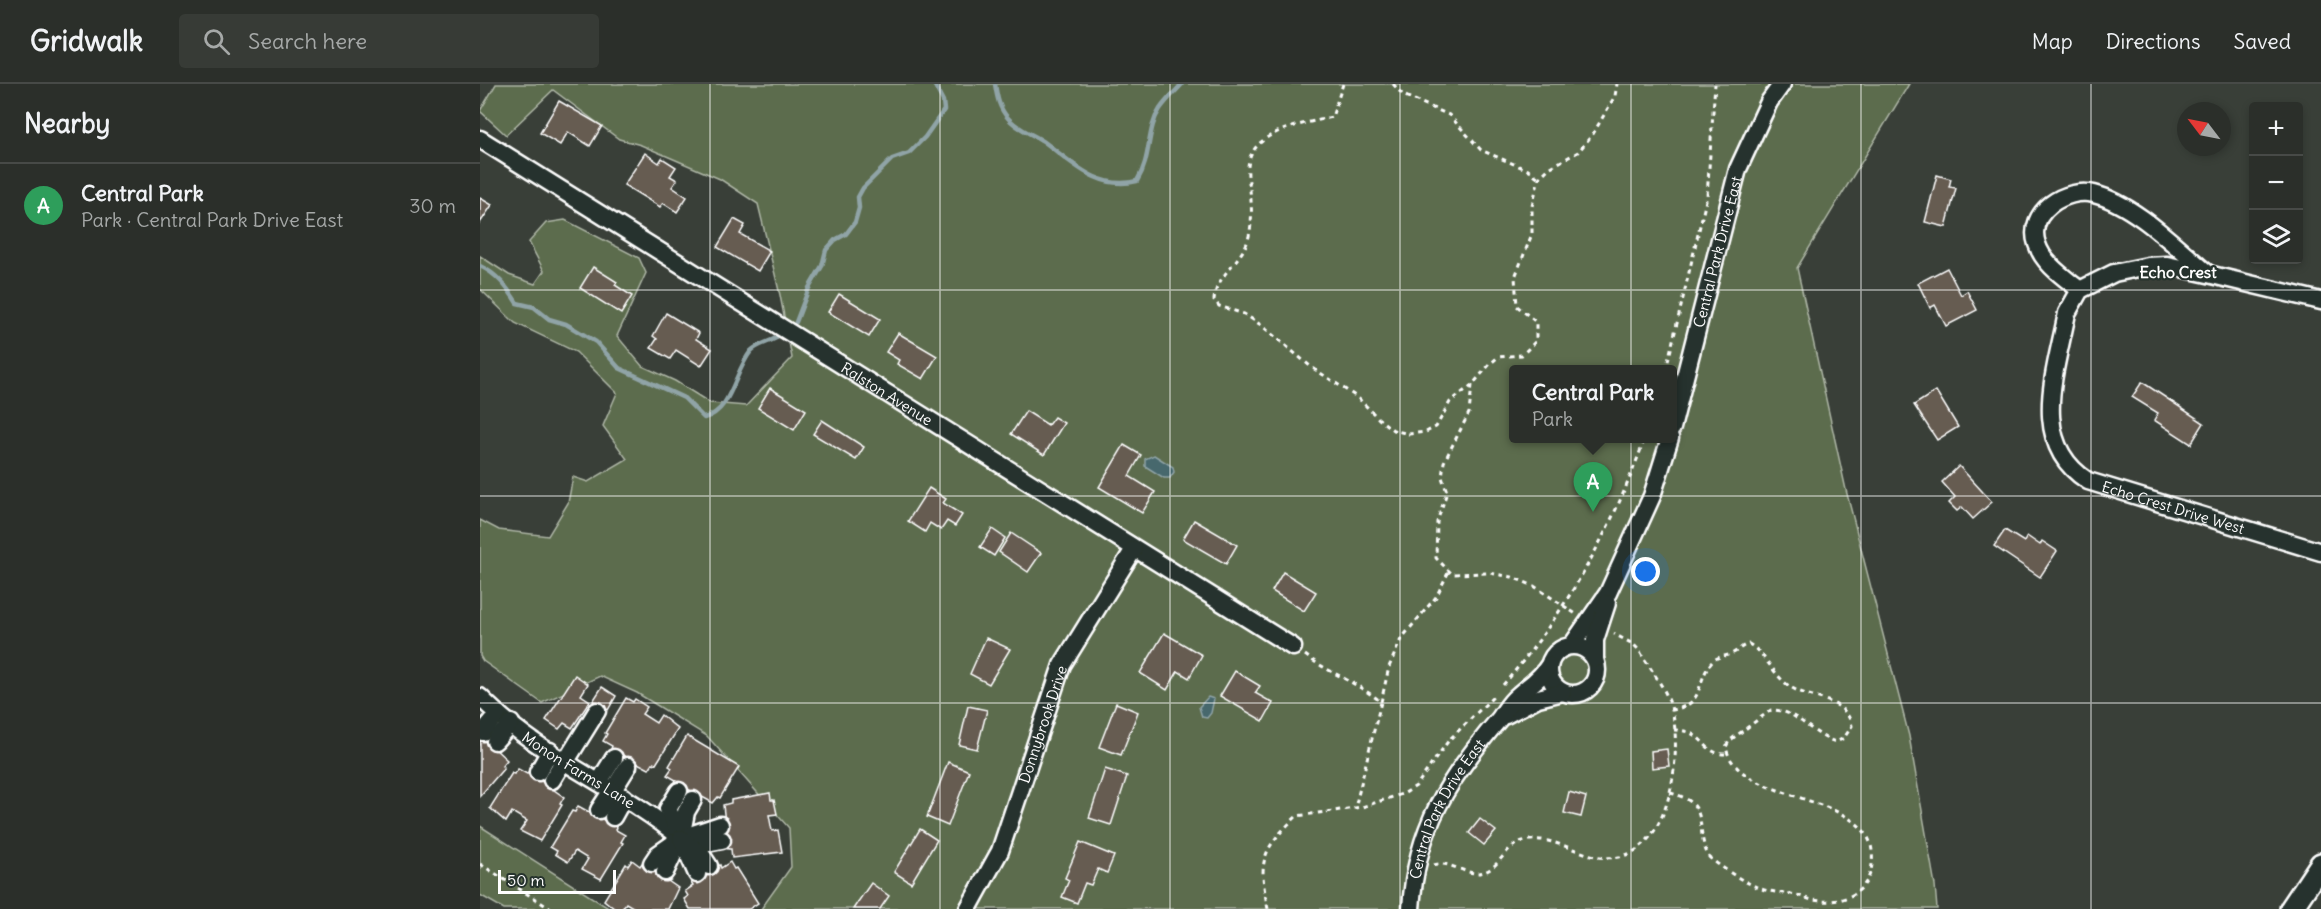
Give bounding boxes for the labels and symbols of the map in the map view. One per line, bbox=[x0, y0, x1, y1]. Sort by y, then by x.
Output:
north arrow bbox=[2177, 102, 2231, 156]
street label: Central Park Drive East bbox=[1689, 174, 1745, 329]
district label: Echo Crest bbox=[2139, 262, 2217, 282]
street label: Ralston Avenue bbox=[838, 358, 936, 429]
pin: A bbox=[1574, 462, 1612, 512]
street label: Echo Crest Drive West bbox=[2100, 476, 2247, 538]
your location bbox=[1631, 557, 1660, 586]
street label: Donnybrook Drive bbox=[1014, 663, 1071, 785]
street label: Monon Farms Lane bbox=[519, 727, 639, 812]
street label: Central Park Drive East bbox=[1405, 735, 1489, 880]
scale bar bbox=[498, 867, 616, 894]

